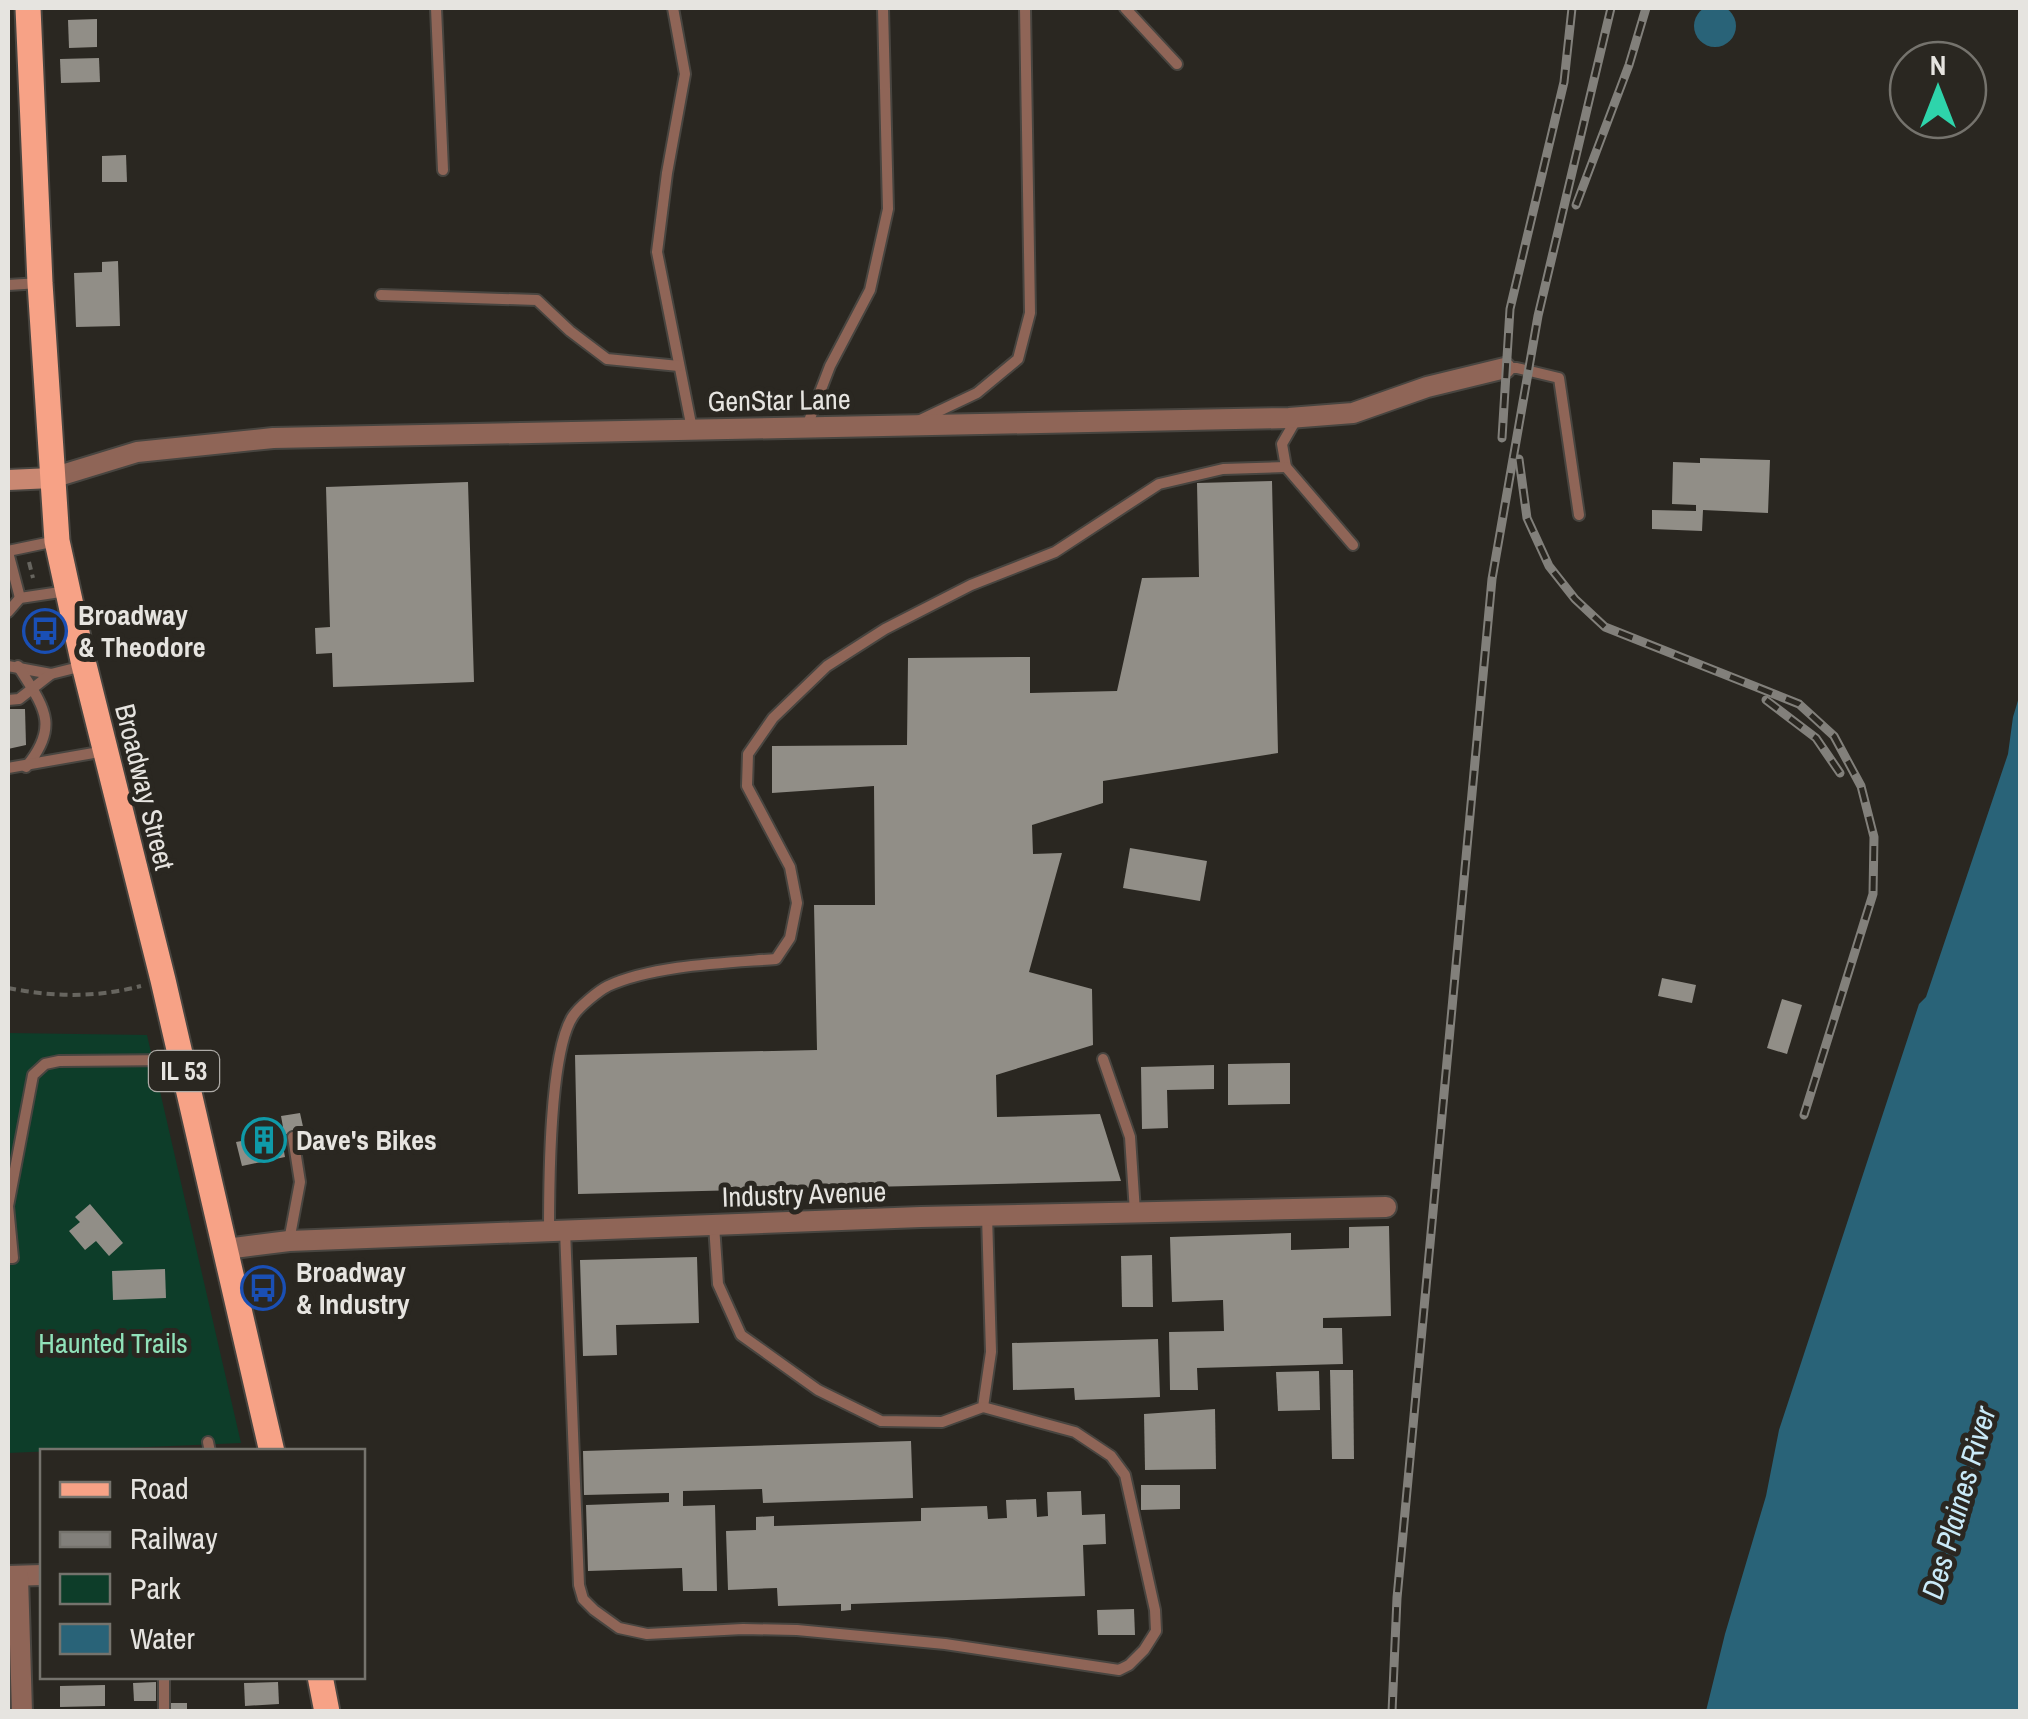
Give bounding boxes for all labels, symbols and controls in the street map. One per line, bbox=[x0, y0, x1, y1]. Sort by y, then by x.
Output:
north arrow bbox=[1888, 40, 1988, 140]
text: N bbox=[1930, 46, 1946, 84]
street label: GenStar Lane bbox=[707, 380, 851, 420]
place label: Broadway & Theodore bbox=[78, 596, 206, 666]
bus stop icon: Broadway & Theodore bbox=[22, 608, 68, 654]
street label: Broadway Street bbox=[106, 700, 184, 874]
road number: IL 53 bbox=[149, 1051, 219, 1091]
building icon: Dave's Bikes bbox=[241, 1117, 287, 1163]
place label: Dave's Bikes bbox=[296, 1121, 437, 1159]
street label: Industry Avenue bbox=[721, 1172, 887, 1216]
place label: Broadway & Industry bbox=[296, 1253, 410, 1323]
bus stop icon: Broadway & Industry bbox=[240, 1265, 286, 1311]
park label: Haunted Trails bbox=[38, 1324, 188, 1362]
water label: Des Plaines River bbox=[1911, 1401, 2005, 1604]
legend bbox=[40, 1449, 365, 1679]
text: Road bbox=[130, 1468, 189, 1508]
text: Railway bbox=[130, 1518, 218, 1558]
text: Park bbox=[130, 1568, 181, 1608]
text: Water bbox=[130, 1618, 196, 1658]

